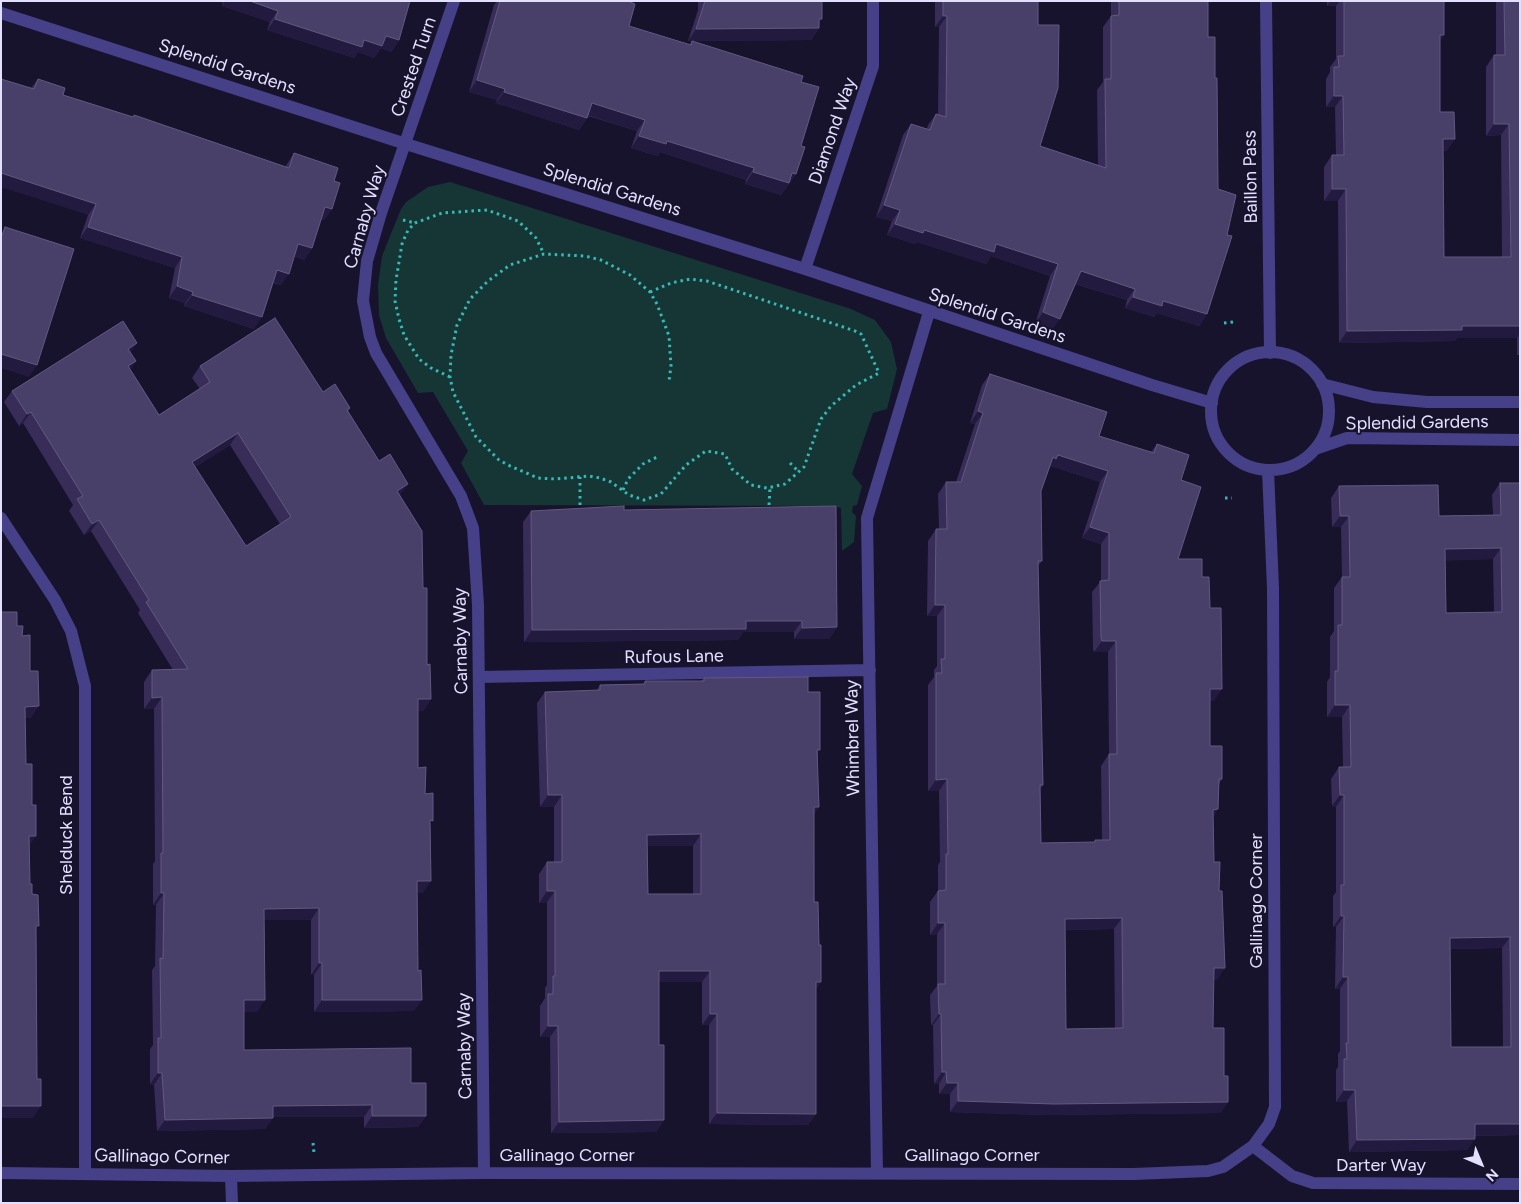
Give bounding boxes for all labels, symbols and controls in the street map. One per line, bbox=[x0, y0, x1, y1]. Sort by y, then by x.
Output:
street label: Crested Turn bbox=[387, 14, 441, 120]
street label: Splendid Gardens bbox=[156, 35, 298, 99]
street label: Diamond Way bbox=[805, 75, 861, 187]
street label: Baillon Pass bbox=[1239, 130, 1263, 224]
street label: Splendid Gardens bbox=[540, 159, 684, 221]
street label: Carnaby Way bbox=[340, 163, 390, 271]
street label: Splendid Gardens bbox=[926, 284, 1068, 348]
street label: Splendid Gardens bbox=[1345, 411, 1489, 435]
street label: Carnaby Way bbox=[449, 587, 473, 695]
street label: Rufous Lane bbox=[624, 645, 724, 669]
street label: Whimbrel Way bbox=[841, 679, 865, 797]
street label: Shelduck Bend bbox=[56, 775, 78, 895]
street label: Gallinago Corner bbox=[1246, 833, 1268, 969]
street label: Carnaby Way bbox=[453, 992, 477, 1100]
north arrow bbox=[1456, 1139, 1506, 1189]
street label: Gallinago Corner bbox=[94, 1145, 230, 1169]
street label: Gallinago Corner bbox=[499, 1145, 635, 1167]
street label: Gallinago Corner bbox=[904, 1145, 1040, 1167]
street label: Darter Way bbox=[1336, 1155, 1426, 1177]
text: N bbox=[1482, 1165, 1502, 1185]

